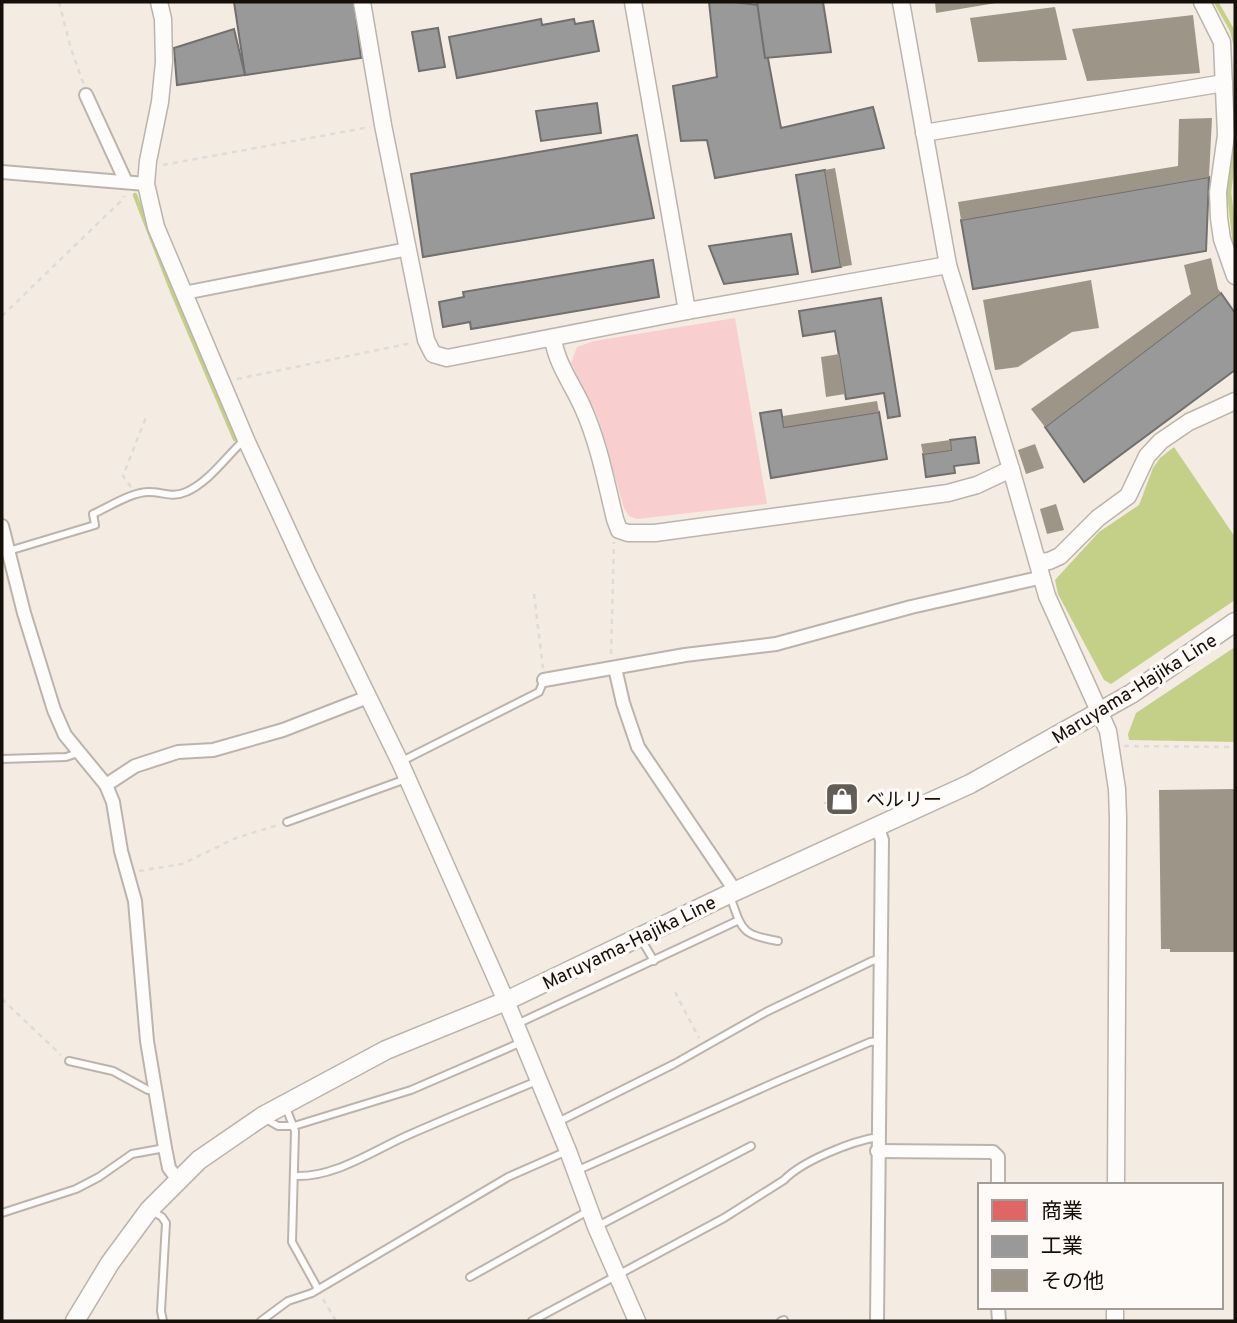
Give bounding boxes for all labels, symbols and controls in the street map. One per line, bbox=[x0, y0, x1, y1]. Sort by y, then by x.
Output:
street label: Maruyama-Hajika Line bbox=[1048, 629, 1222, 750]
shop icon: ベルリー bbox=[823, 780, 861, 818]
place label: ベルリー bbox=[866, 789, 942, 813]
street label: Maruyama-Hajika Line bbox=[539, 891, 721, 996]
legend bbox=[978, 1183, 1223, 1309]
text: 商業 bbox=[1041, 1199, 1083, 1226]
text: 工業 bbox=[1041, 1234, 1083, 1261]
text: その他 bbox=[1041, 1269, 1104, 1296]

